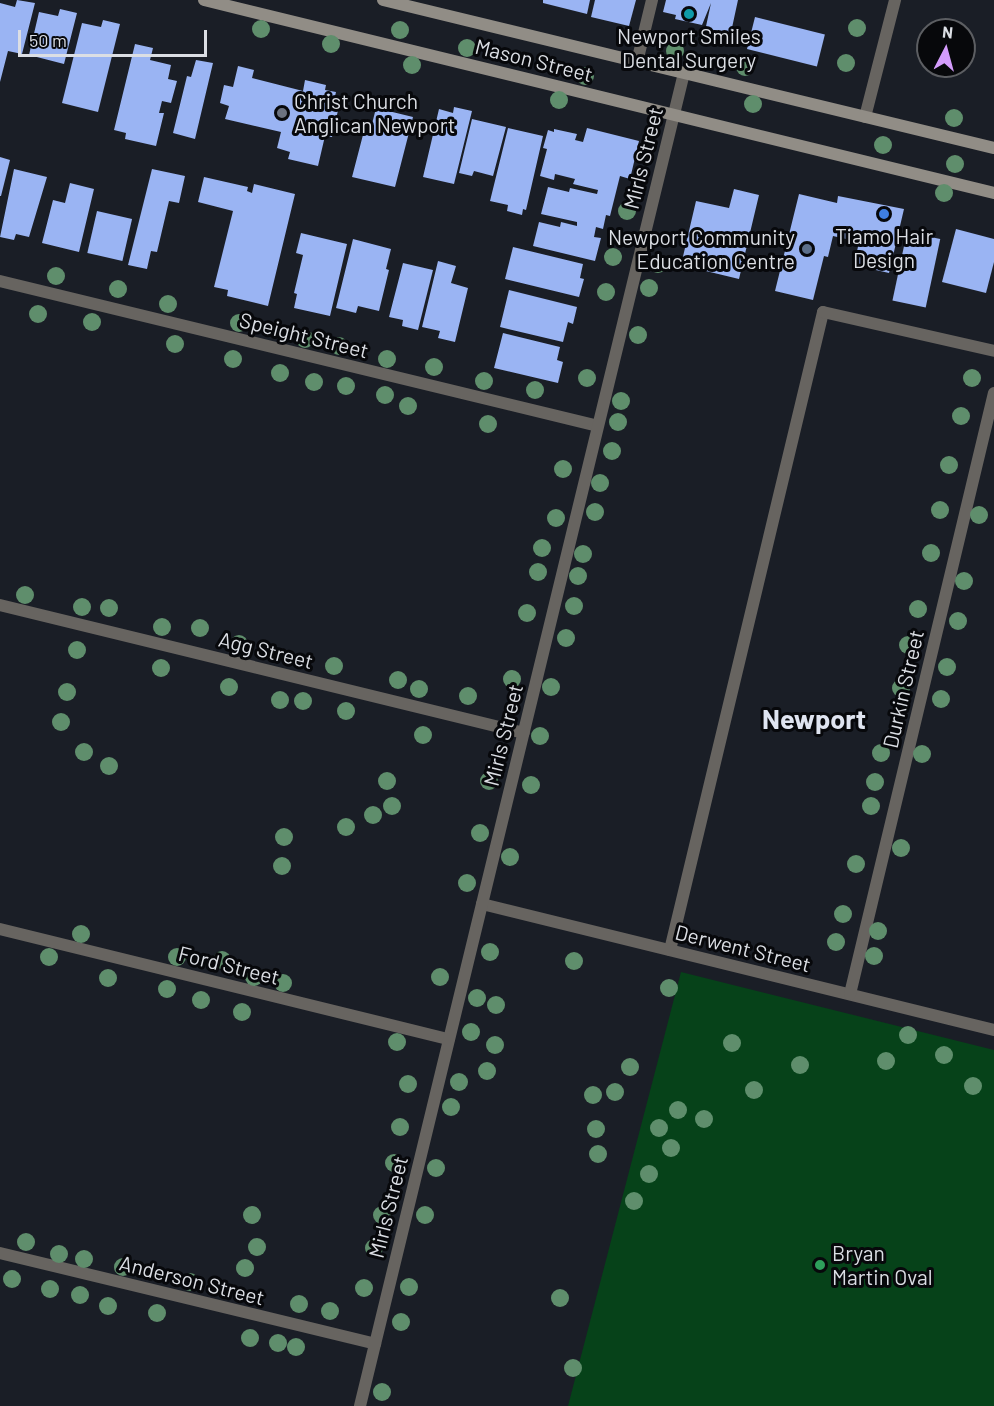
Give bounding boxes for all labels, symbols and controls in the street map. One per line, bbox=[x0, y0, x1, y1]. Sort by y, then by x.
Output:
marker: Newport Smiles Dental Surgery bbox=[682, 7, 696, 21]
scale bar bbox=[21, 18, 210, 56]
north arrow bbox=[916, 18, 976, 78]
text: N bbox=[941, 22, 954, 42]
place label: Newport Smiles Dental Surgery bbox=[617, 23, 761, 73]
text: 50 m bbox=[29, 29, 67, 51]
street label: Mason Street bbox=[473, 33, 595, 87]
place label: Christ Church Anglican Newport bbox=[294, 88, 455, 138]
street label: Mirls Street bbox=[618, 104, 668, 212]
marker: Christ Church Anglican Newport bbox=[275, 106, 289, 120]
marker: Tiamo Hair Design bbox=[877, 207, 891, 221]
place label: Tiamo Hair Design bbox=[835, 223, 933, 273]
place label: Newport Community Education Centre bbox=[608, 224, 795, 274]
marker: Newport Community Education Centre bbox=[800, 242, 814, 256]
street label: Speight Street bbox=[237, 307, 371, 363]
street label: Agg Street bbox=[216, 626, 316, 674]
street label: Durkin Street bbox=[877, 628, 929, 750]
street label: Mirls Street bbox=[478, 681, 528, 789]
district label: Newport bbox=[762, 703, 866, 735]
street label: Derwent Street bbox=[673, 919, 813, 977]
street label: Ford Street bbox=[176, 940, 282, 990]
street label: Mirls Street bbox=[363, 1153, 413, 1261]
place label: Bryan Martin Oval bbox=[832, 1240, 933, 1290]
street label: Anderson Street bbox=[117, 1250, 267, 1310]
marker: Bryan Martin Oval bbox=[813, 1258, 827, 1272]

